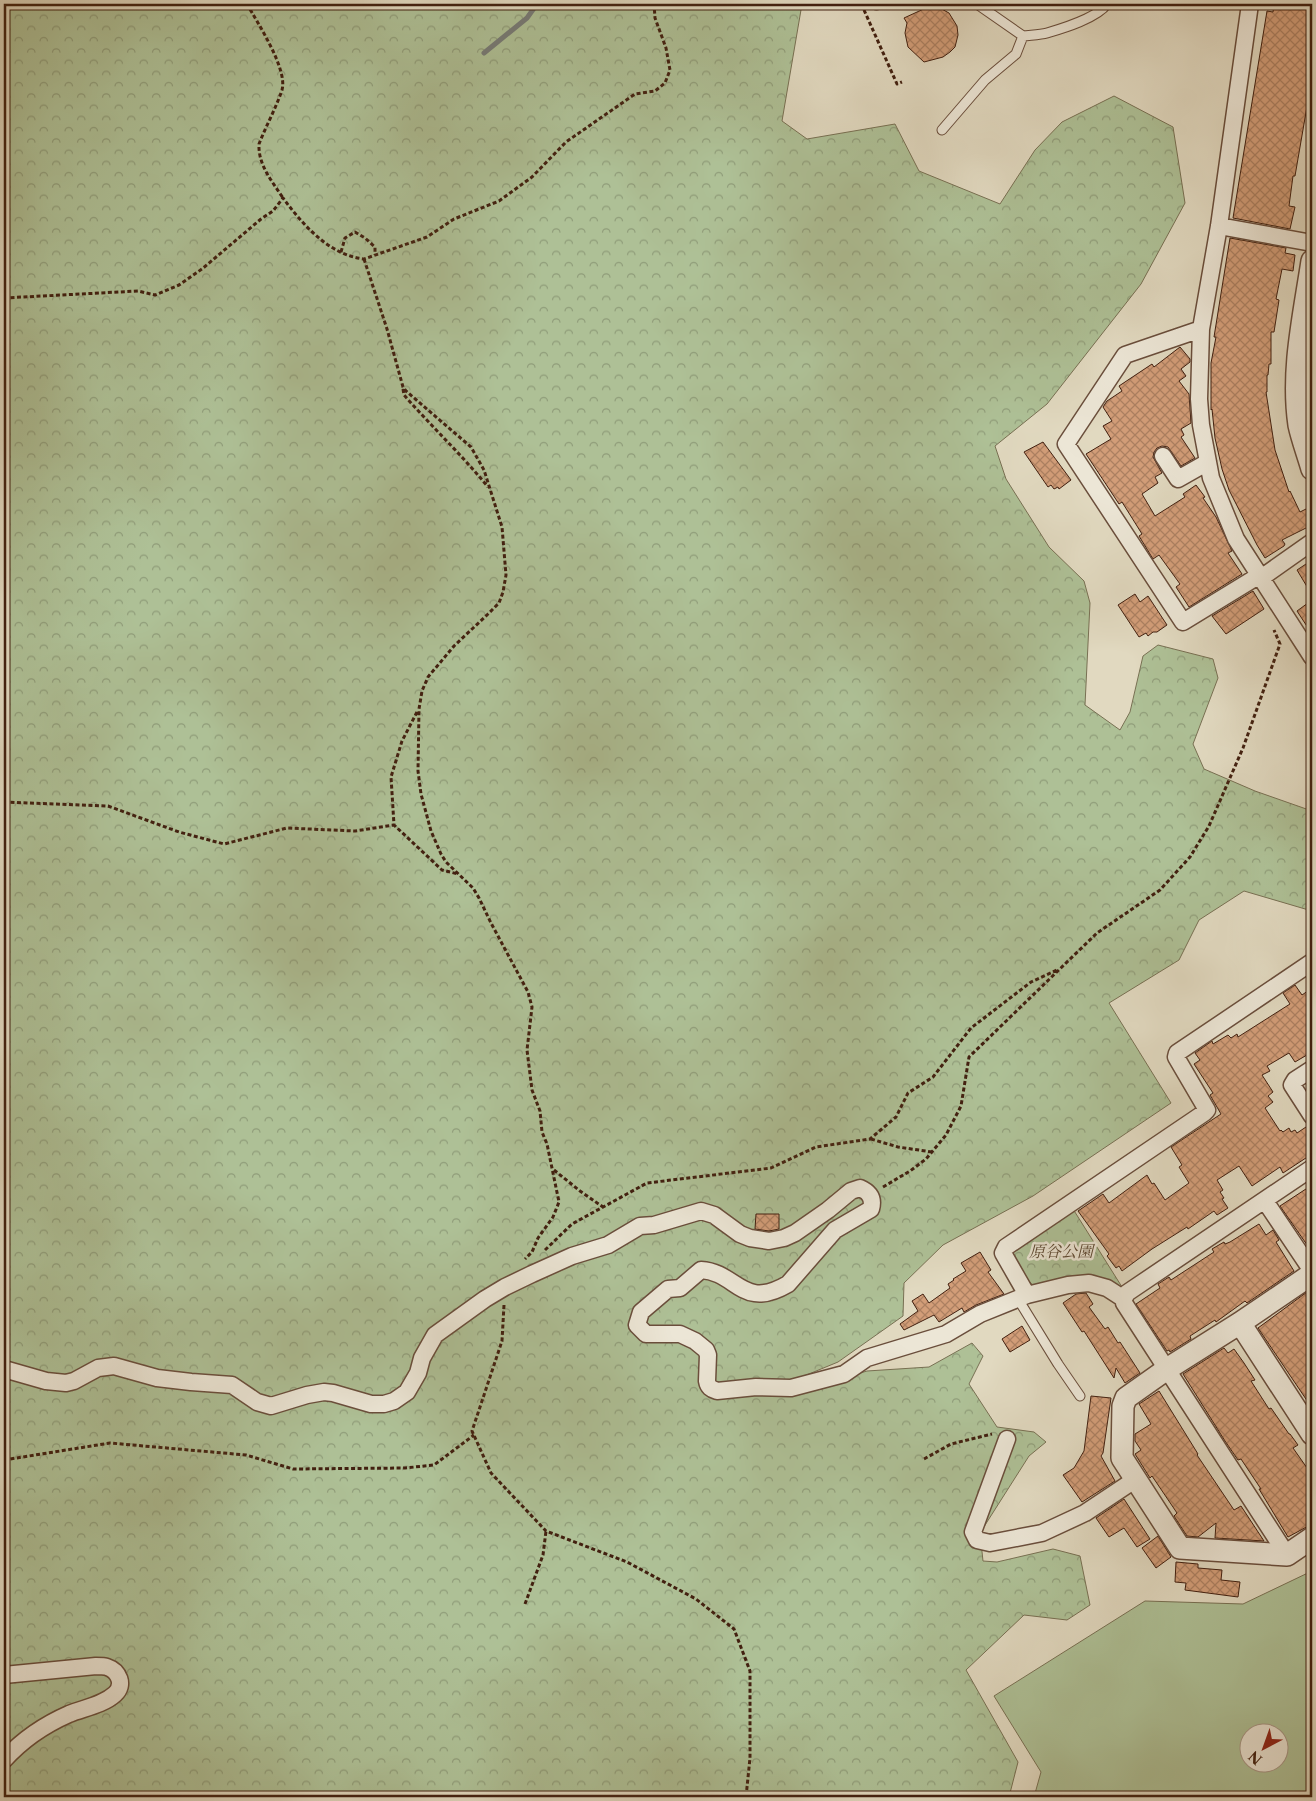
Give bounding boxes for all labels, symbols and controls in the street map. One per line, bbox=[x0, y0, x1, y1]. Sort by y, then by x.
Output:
park label: 原谷公園 bbox=[1029, 1241, 1096, 1261]
north arrow bbox=[1238, 1724, 1288, 1774]
text: N bbox=[1245, 1747, 1266, 1769]

